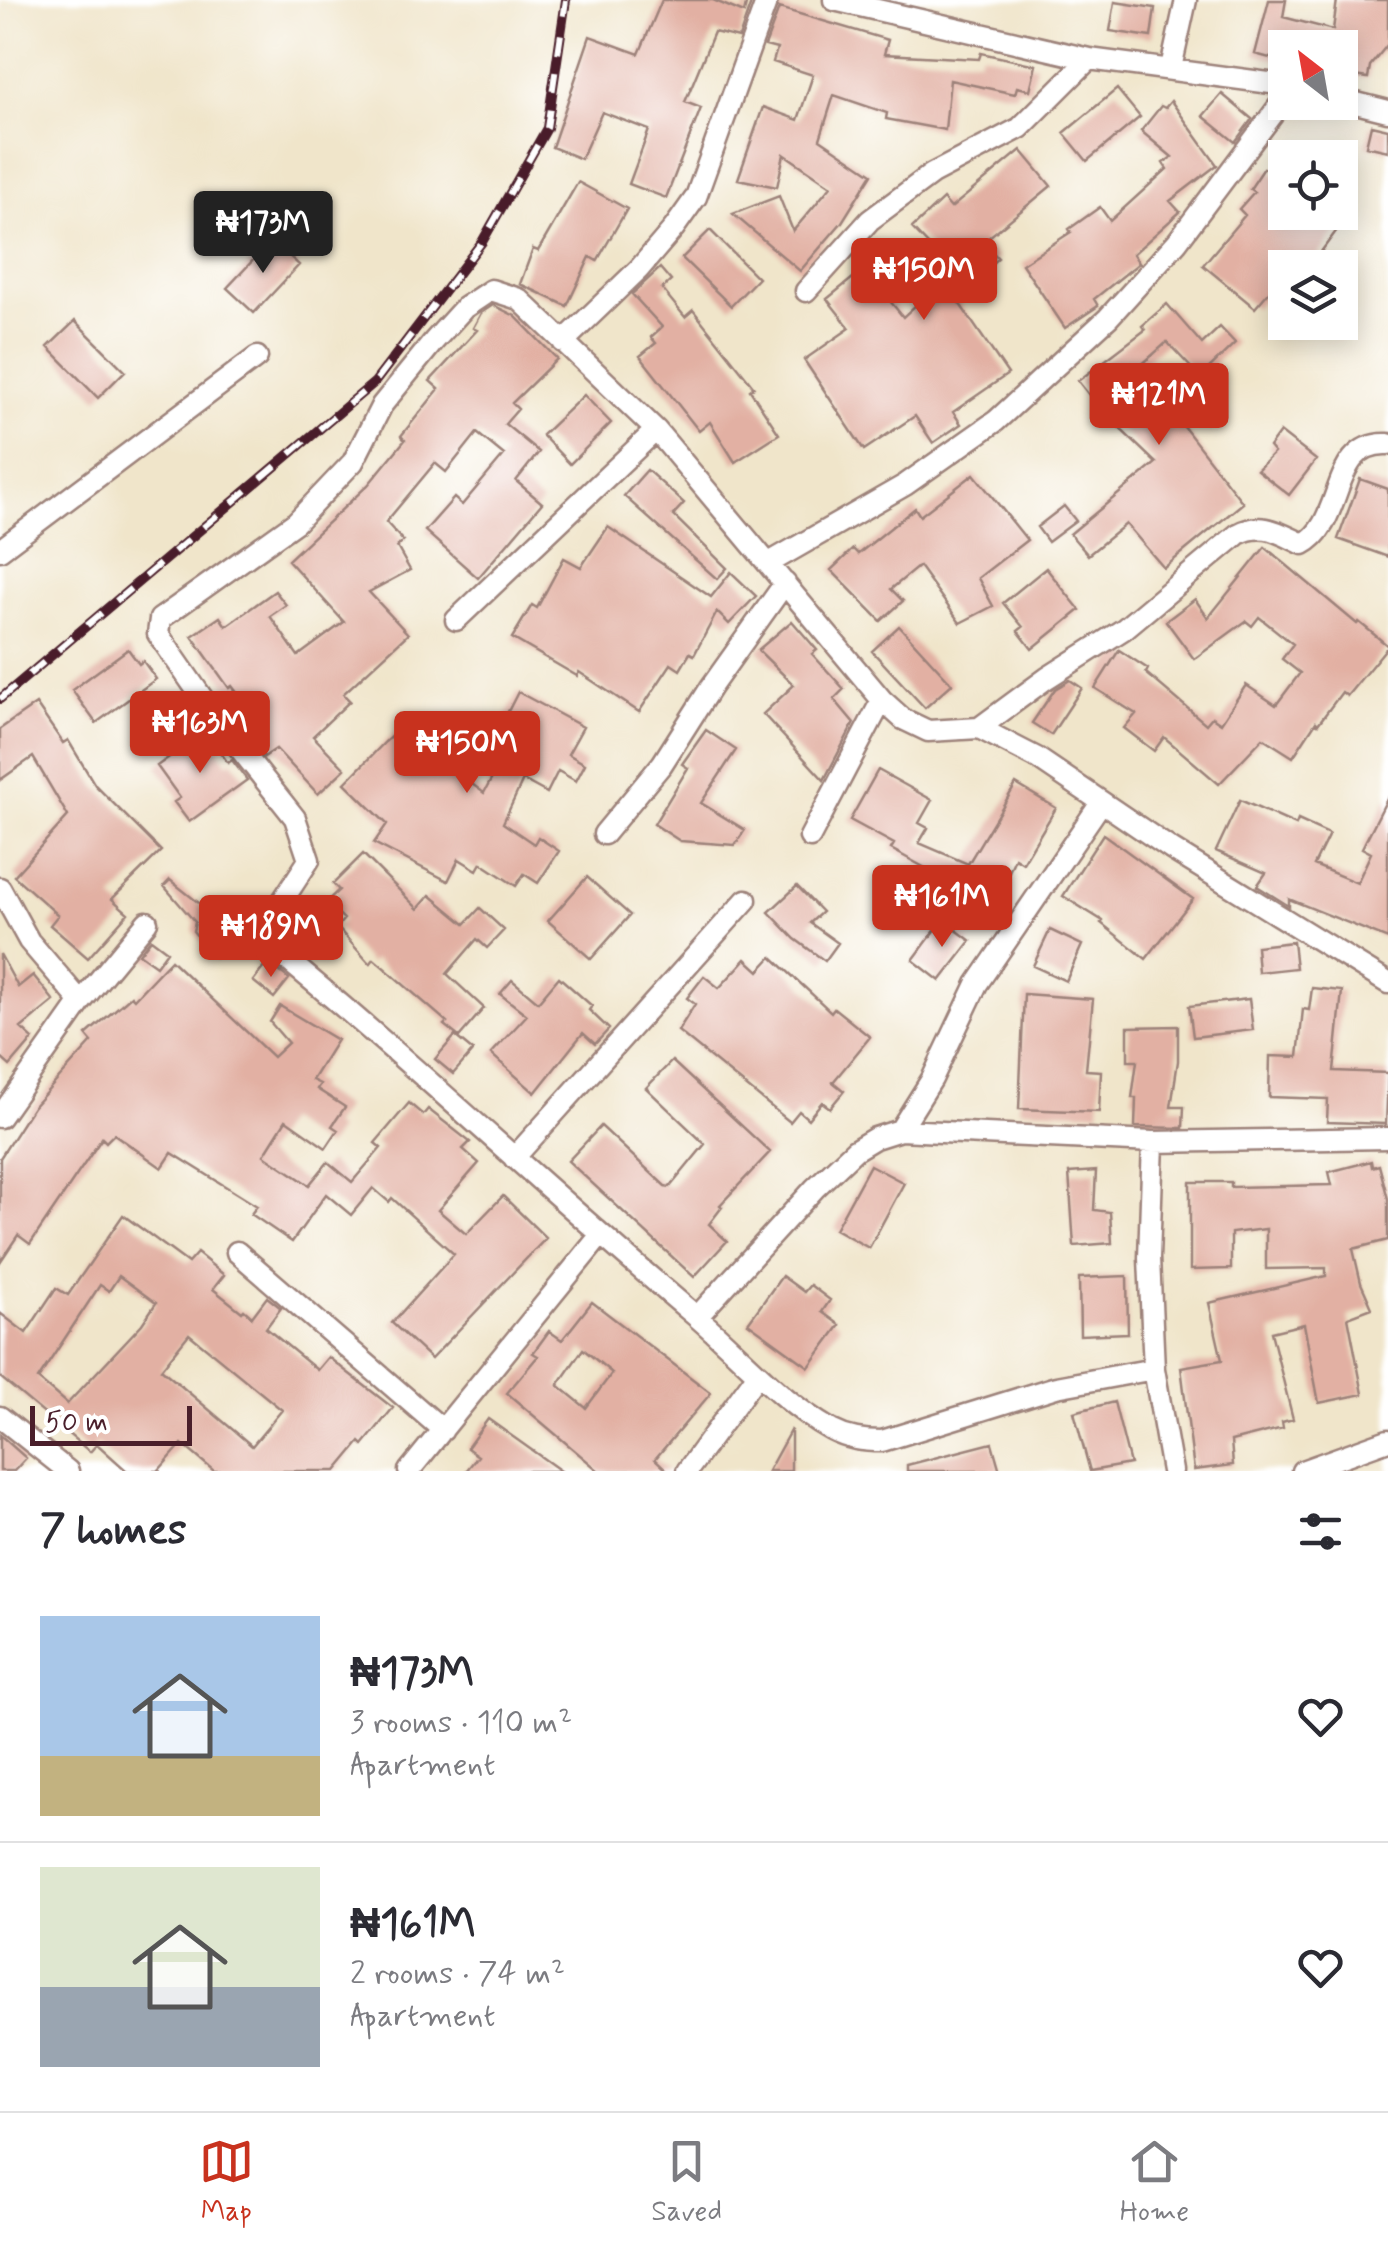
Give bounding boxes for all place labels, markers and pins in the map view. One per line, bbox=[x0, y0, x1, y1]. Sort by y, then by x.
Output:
pin: ₦173M bbox=[193, 191, 333, 276]
pin: ₦150M bbox=[854, 238, 994, 323]
pin: ₦121M bbox=[1089, 363, 1229, 448]
pin: ₦163M bbox=[130, 691, 270, 776]
pin: ₦150M bbox=[397, 711, 537, 796]
pin: ₦161M bbox=[872, 865, 1012, 950]
pin: ₦189M bbox=[201, 895, 341, 980]

